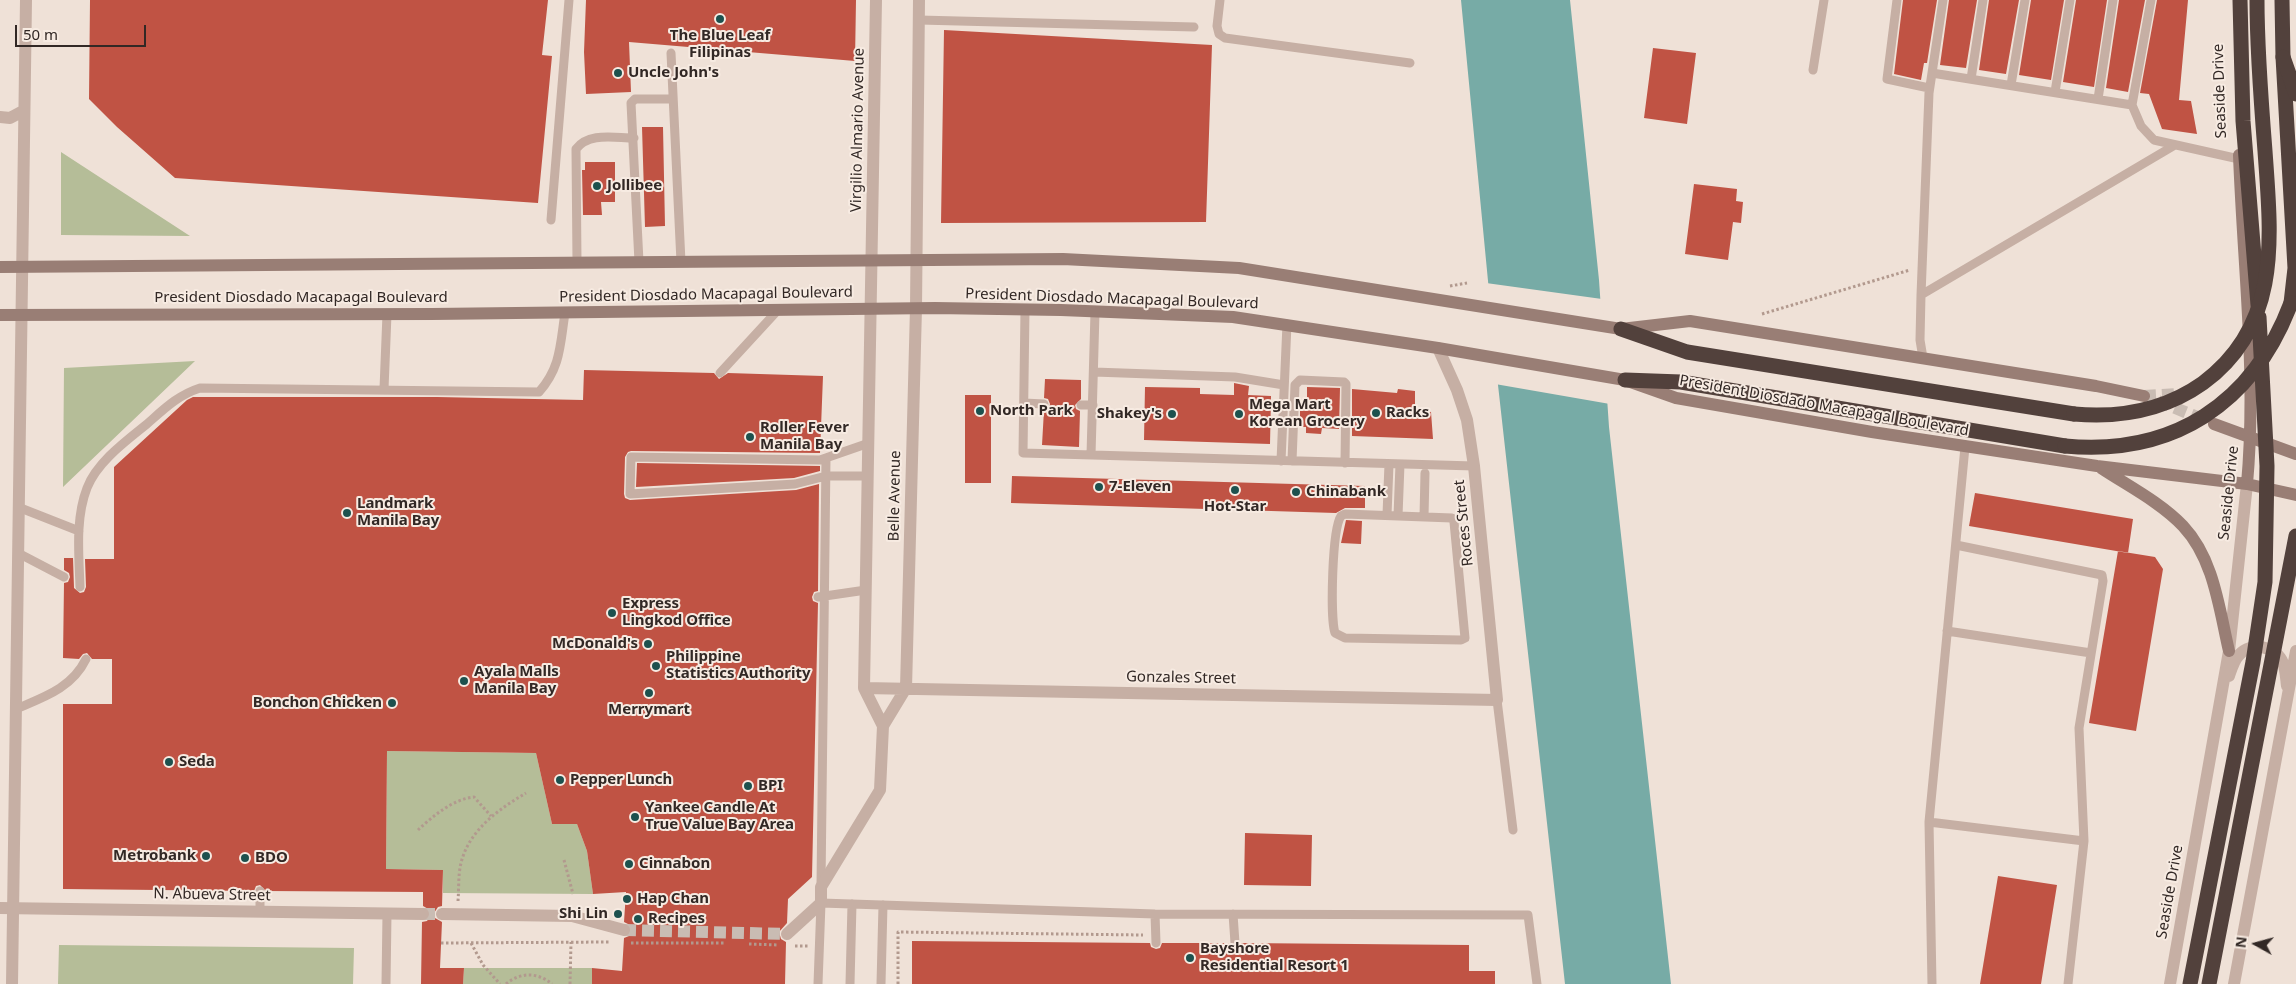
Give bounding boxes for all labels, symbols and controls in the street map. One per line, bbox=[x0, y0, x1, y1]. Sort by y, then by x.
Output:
marker: The Blue Leaf Filipinas bbox=[714, 13, 726, 25]
scale bar bbox=[18, 15, 149, 47]
text: 50 m bbox=[23, 24, 58, 44]
place label: The Blue Leaf Filipinas bbox=[670, 27, 770, 62]
street label: Seaside Drive bbox=[2209, 43, 2231, 139]
street label: Virgilio Almario Avenue bbox=[848, 48, 868, 212]
place label: Uncle John's bbox=[628, 64, 719, 82]
marker: Uncle John's bbox=[612, 67, 624, 79]
place label: Jollibee bbox=[607, 177, 662, 195]
marker: Jollibee bbox=[591, 180, 603, 192]
street label: President Diosdado Macapagal Boulevard bbox=[559, 283, 853, 307]
street label: President Diosdado Macapagal Boulevard bbox=[965, 285, 1259, 313]
street label: President Diosdado Macapagal Boulevard bbox=[154, 289, 448, 307]
street label: President Diosdado Macapagal Boulevard bbox=[1678, 372, 1970, 440]
place label: Mega Mart Korean Grocery bbox=[1249, 396, 1365, 431]
place label: North Park bbox=[990, 402, 1073, 420]
place label: Racks bbox=[1386, 404, 1429, 422]
marker: North Park bbox=[974, 405, 986, 417]
place label: Shakey's bbox=[1097, 405, 1162, 423]
marker: Racks bbox=[1370, 407, 1382, 419]
marker: Shakey's bbox=[1166, 408, 1178, 420]
marker: Mega Mart Korean Grocery bbox=[1233, 408, 1245, 420]
place label: Roller Fever Manila Bay bbox=[760, 419, 849, 454]
marker: Roller Fever Manila Bay bbox=[744, 431, 756, 443]
street label: Seaside Drive bbox=[2215, 445, 2243, 541]
street label: Belle Avenue bbox=[885, 450, 905, 542]
place label: 7-Eleven bbox=[1109, 478, 1171, 496]
street label: Roces Street bbox=[1451, 479, 1477, 567]
marker: 7-Eleven bbox=[1093, 481, 1105, 493]
place label: Chinabank bbox=[1306, 483, 1386, 501]
marker: Hot-Star bbox=[1229, 484, 1241, 496]
marker: Chinabank bbox=[1290, 486, 1302, 498]
place label: Landmark Manila Bay bbox=[357, 495, 439, 530]
place label: Hot-Star bbox=[1204, 498, 1266, 516]
marker: Landmark Manila Bay bbox=[341, 507, 353, 519]
place label: Express Lingkod Office bbox=[622, 595, 731, 630]
marker: Express Lingkod Office bbox=[606, 607, 618, 619]
place label: McDonald's bbox=[552, 635, 638, 653]
marker: McDonald's bbox=[642, 638, 654, 650]
place label: Philippine Statistics Authority bbox=[666, 648, 810, 683]
marker: Philippine Statistics Authority bbox=[650, 660, 662, 672]
place label: Ayala Malls Manila Bay bbox=[474, 663, 559, 698]
street label: Gonzales Street bbox=[1126, 668, 1236, 688]
marker: Ayala Malls Manila Bay bbox=[458, 675, 470, 687]
marker: Merrymart bbox=[643, 687, 655, 699]
place label: Bonchon Chicken bbox=[253, 694, 382, 712]
marker: Bonchon Chicken bbox=[386, 697, 398, 709]
place label: Merrymart bbox=[608, 701, 690, 719]
place label: Seda bbox=[179, 753, 215, 771]
marker: Seda bbox=[163, 756, 175, 768]
place label: Pepper Lunch bbox=[570, 771, 672, 789]
marker: Pepper Lunch bbox=[554, 774, 566, 786]
place label: BPI bbox=[758, 777, 783, 795]
marker: BPI bbox=[742, 780, 754, 792]
place label: Yankee Candle At True Value Bay Area bbox=[645, 799, 794, 834]
marker: Yankee Candle At True Value Bay Area bbox=[629, 811, 641, 823]
street label: Seaside Drive bbox=[2153, 844, 2187, 940]
place label: Metrobank bbox=[113, 847, 196, 865]
place label: BDO bbox=[255, 849, 288, 867]
marker: Metrobank bbox=[200, 850, 212, 862]
marker: BDO bbox=[239, 852, 251, 864]
place label: Cinnabon bbox=[639, 855, 710, 873]
marker: Cinnabon bbox=[623, 858, 635, 870]
street label: N. Abueva Street bbox=[153, 885, 271, 905]
place label: Hap Chan bbox=[637, 890, 709, 908]
marker: Hap Chan bbox=[621, 893, 633, 905]
place label: Shi Lin bbox=[559, 905, 608, 923]
marker: Shi Lin bbox=[612, 908, 624, 920]
place label: Recipes bbox=[648, 910, 705, 928]
marker: Recipes bbox=[632, 913, 644, 925]
north arrow bbox=[2231, 919, 2281, 969]
text: N bbox=[2230, 935, 2251, 949]
place label: Bayshore Residential Resort 1 bbox=[1200, 940, 1349, 975]
marker: Bayshore Residential Resort 1 bbox=[1184, 952, 1196, 964]

